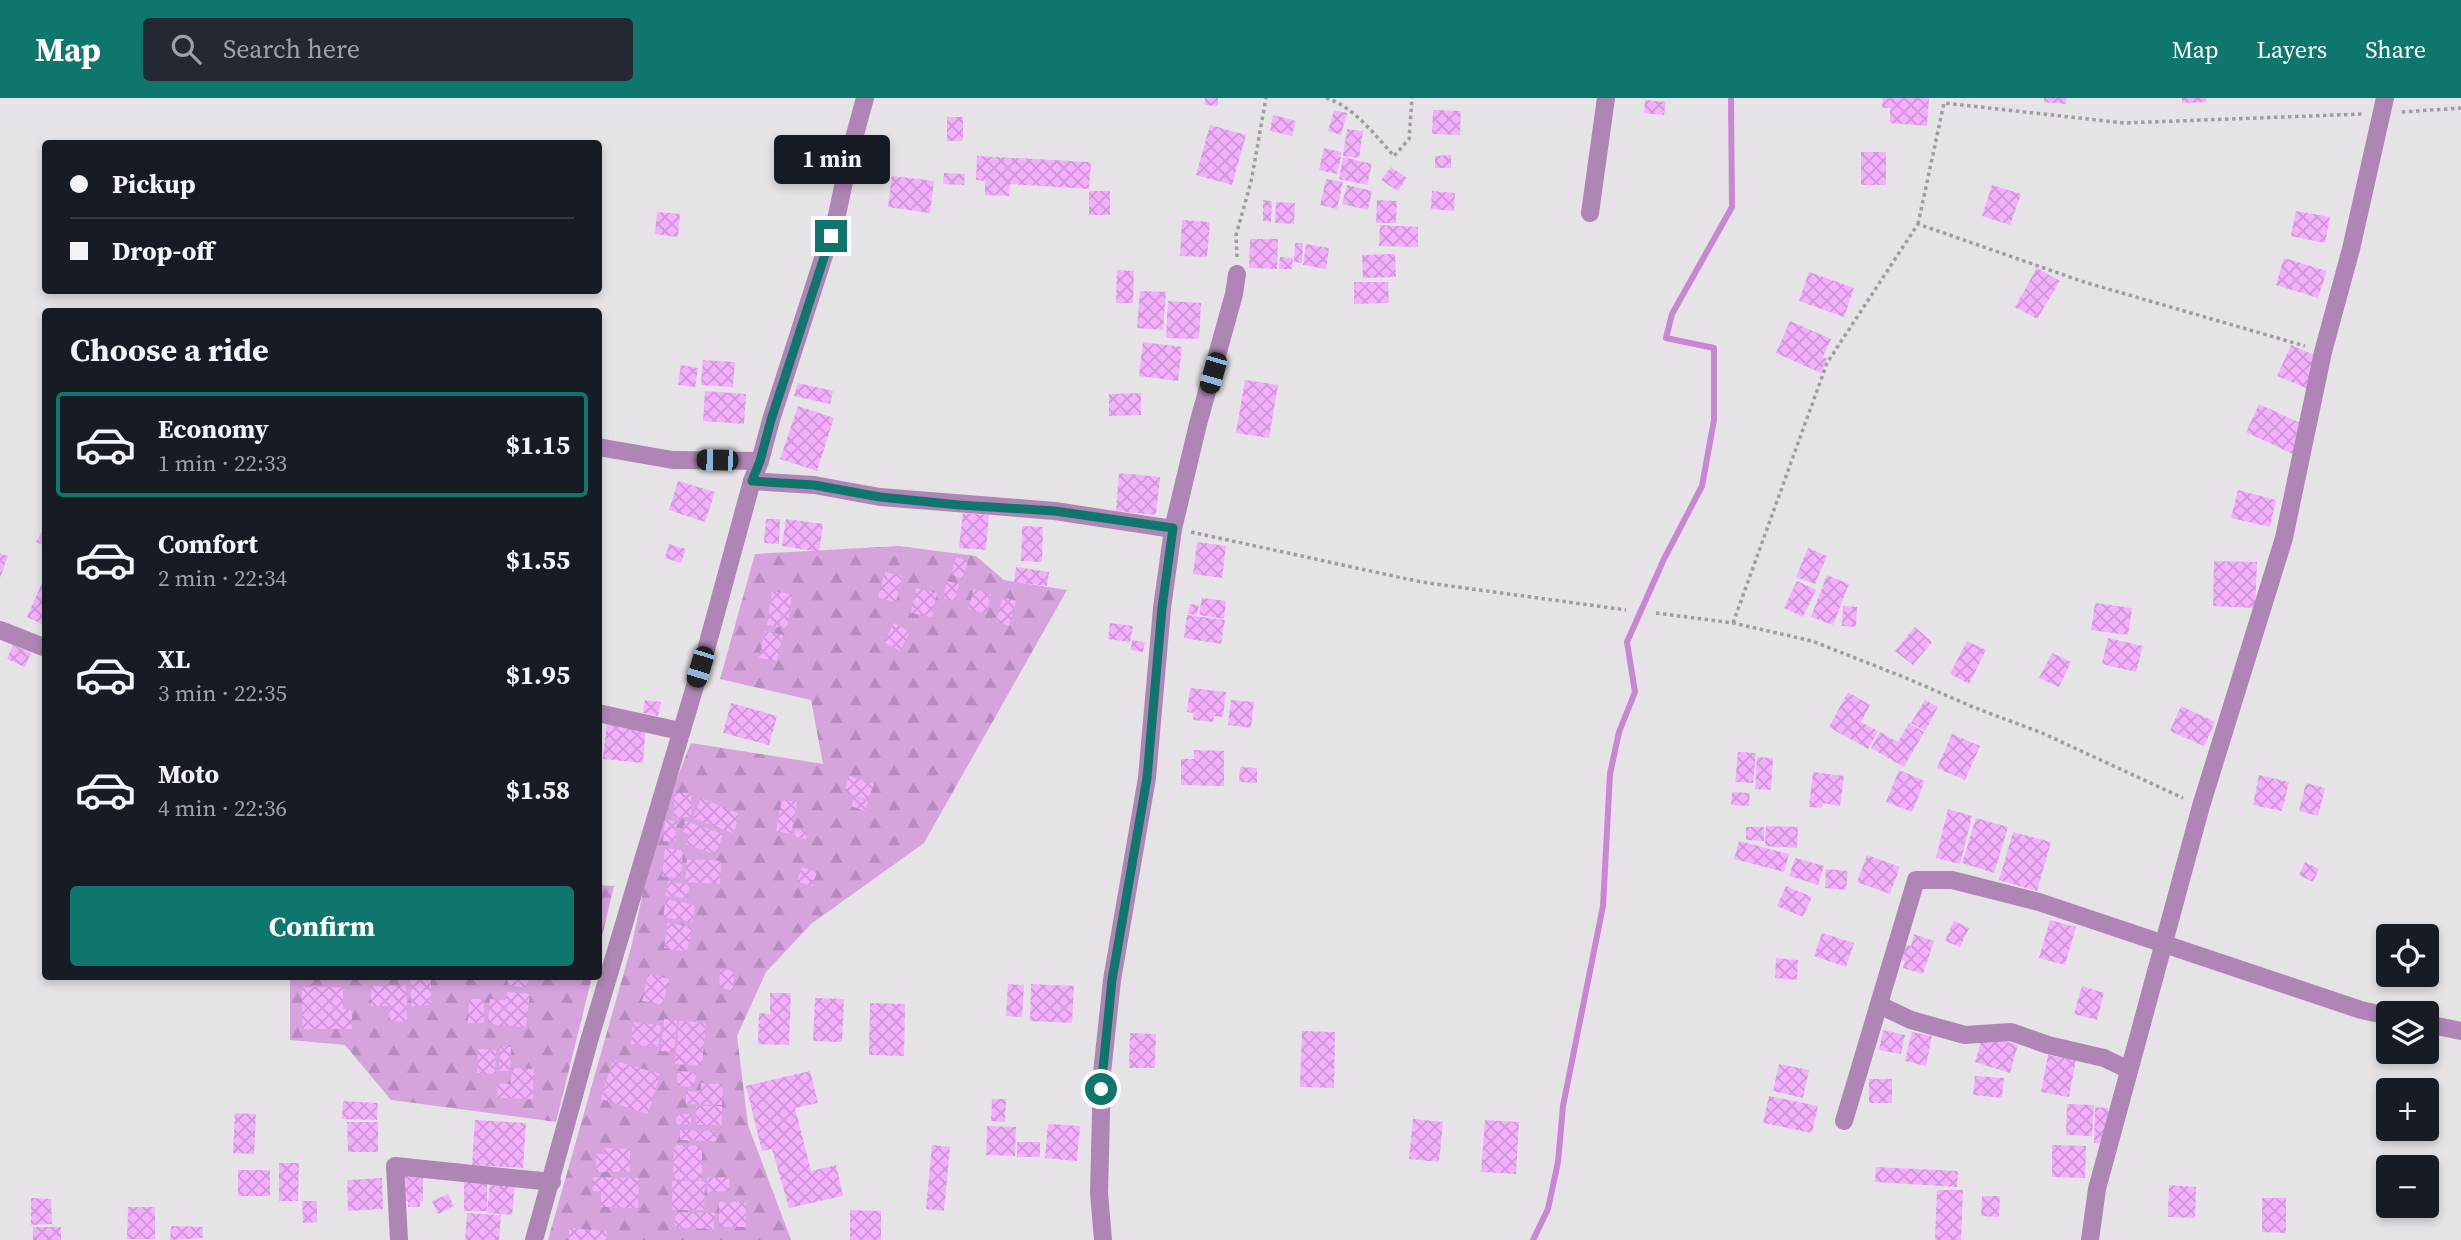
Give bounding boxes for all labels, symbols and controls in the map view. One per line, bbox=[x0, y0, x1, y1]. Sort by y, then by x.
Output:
search box bbox=[143, 18, 633, 81]
text: Map bbox=[35, 27, 101, 72]
icon: search bbox=[167, 30, 205, 68]
text: Search here bbox=[223, 31, 360, 67]
text: Map bbox=[2172, 33, 2219, 66]
text: Layers bbox=[2257, 33, 2327, 66]
text: Share bbox=[2365, 33, 2426, 66]
callout: 1 min bbox=[773, 135, 889, 184]
text: 1 min bbox=[802, 143, 862, 175]
text: Pickup bbox=[112, 166, 196, 202]
route end bbox=[815, 220, 847, 252]
text: Drop-off bbox=[112, 233, 214, 269]
text: Choose a ride bbox=[70, 328, 269, 372]
car bbox=[1198, 350, 1229, 396]
text: Economy bbox=[158, 411, 269, 447]
icon: car bbox=[74, 413, 137, 476]
text: $1.15 bbox=[506, 427, 570, 463]
text: 1 min · 22:33 bbox=[158, 447, 287, 479]
car bbox=[696, 449, 739, 471]
text: Comfort bbox=[158, 526, 258, 562]
icon: car bbox=[74, 528, 137, 591]
text: $1.55 bbox=[506, 542, 570, 578]
text: 2 min · 22:34 bbox=[158, 562, 287, 594]
text: XL bbox=[158, 641, 190, 677]
icon: car bbox=[74, 643, 137, 706]
car bbox=[684, 644, 717, 690]
text: $1.95 bbox=[506, 657, 570, 693]
text: 3 min · 22:35 bbox=[158, 677, 287, 709]
text: Moto bbox=[158, 756, 219, 792]
icon: car bbox=[74, 758, 137, 821]
text: $1.58 bbox=[506, 772, 570, 808]
text: 4 min · 22:36 bbox=[158, 792, 287, 824]
button: Confirm bbox=[70, 886, 574, 966]
map controls bbox=[2376, 924, 2439, 1218]
button: locate bbox=[2376, 924, 2439, 987]
button: layers bbox=[2376, 1001, 2439, 1064]
route start bbox=[1085, 1073, 1117, 1105]
button: + bbox=[2376, 1078, 2439, 1141]
button: − bbox=[2376, 1155, 2439, 1218]

